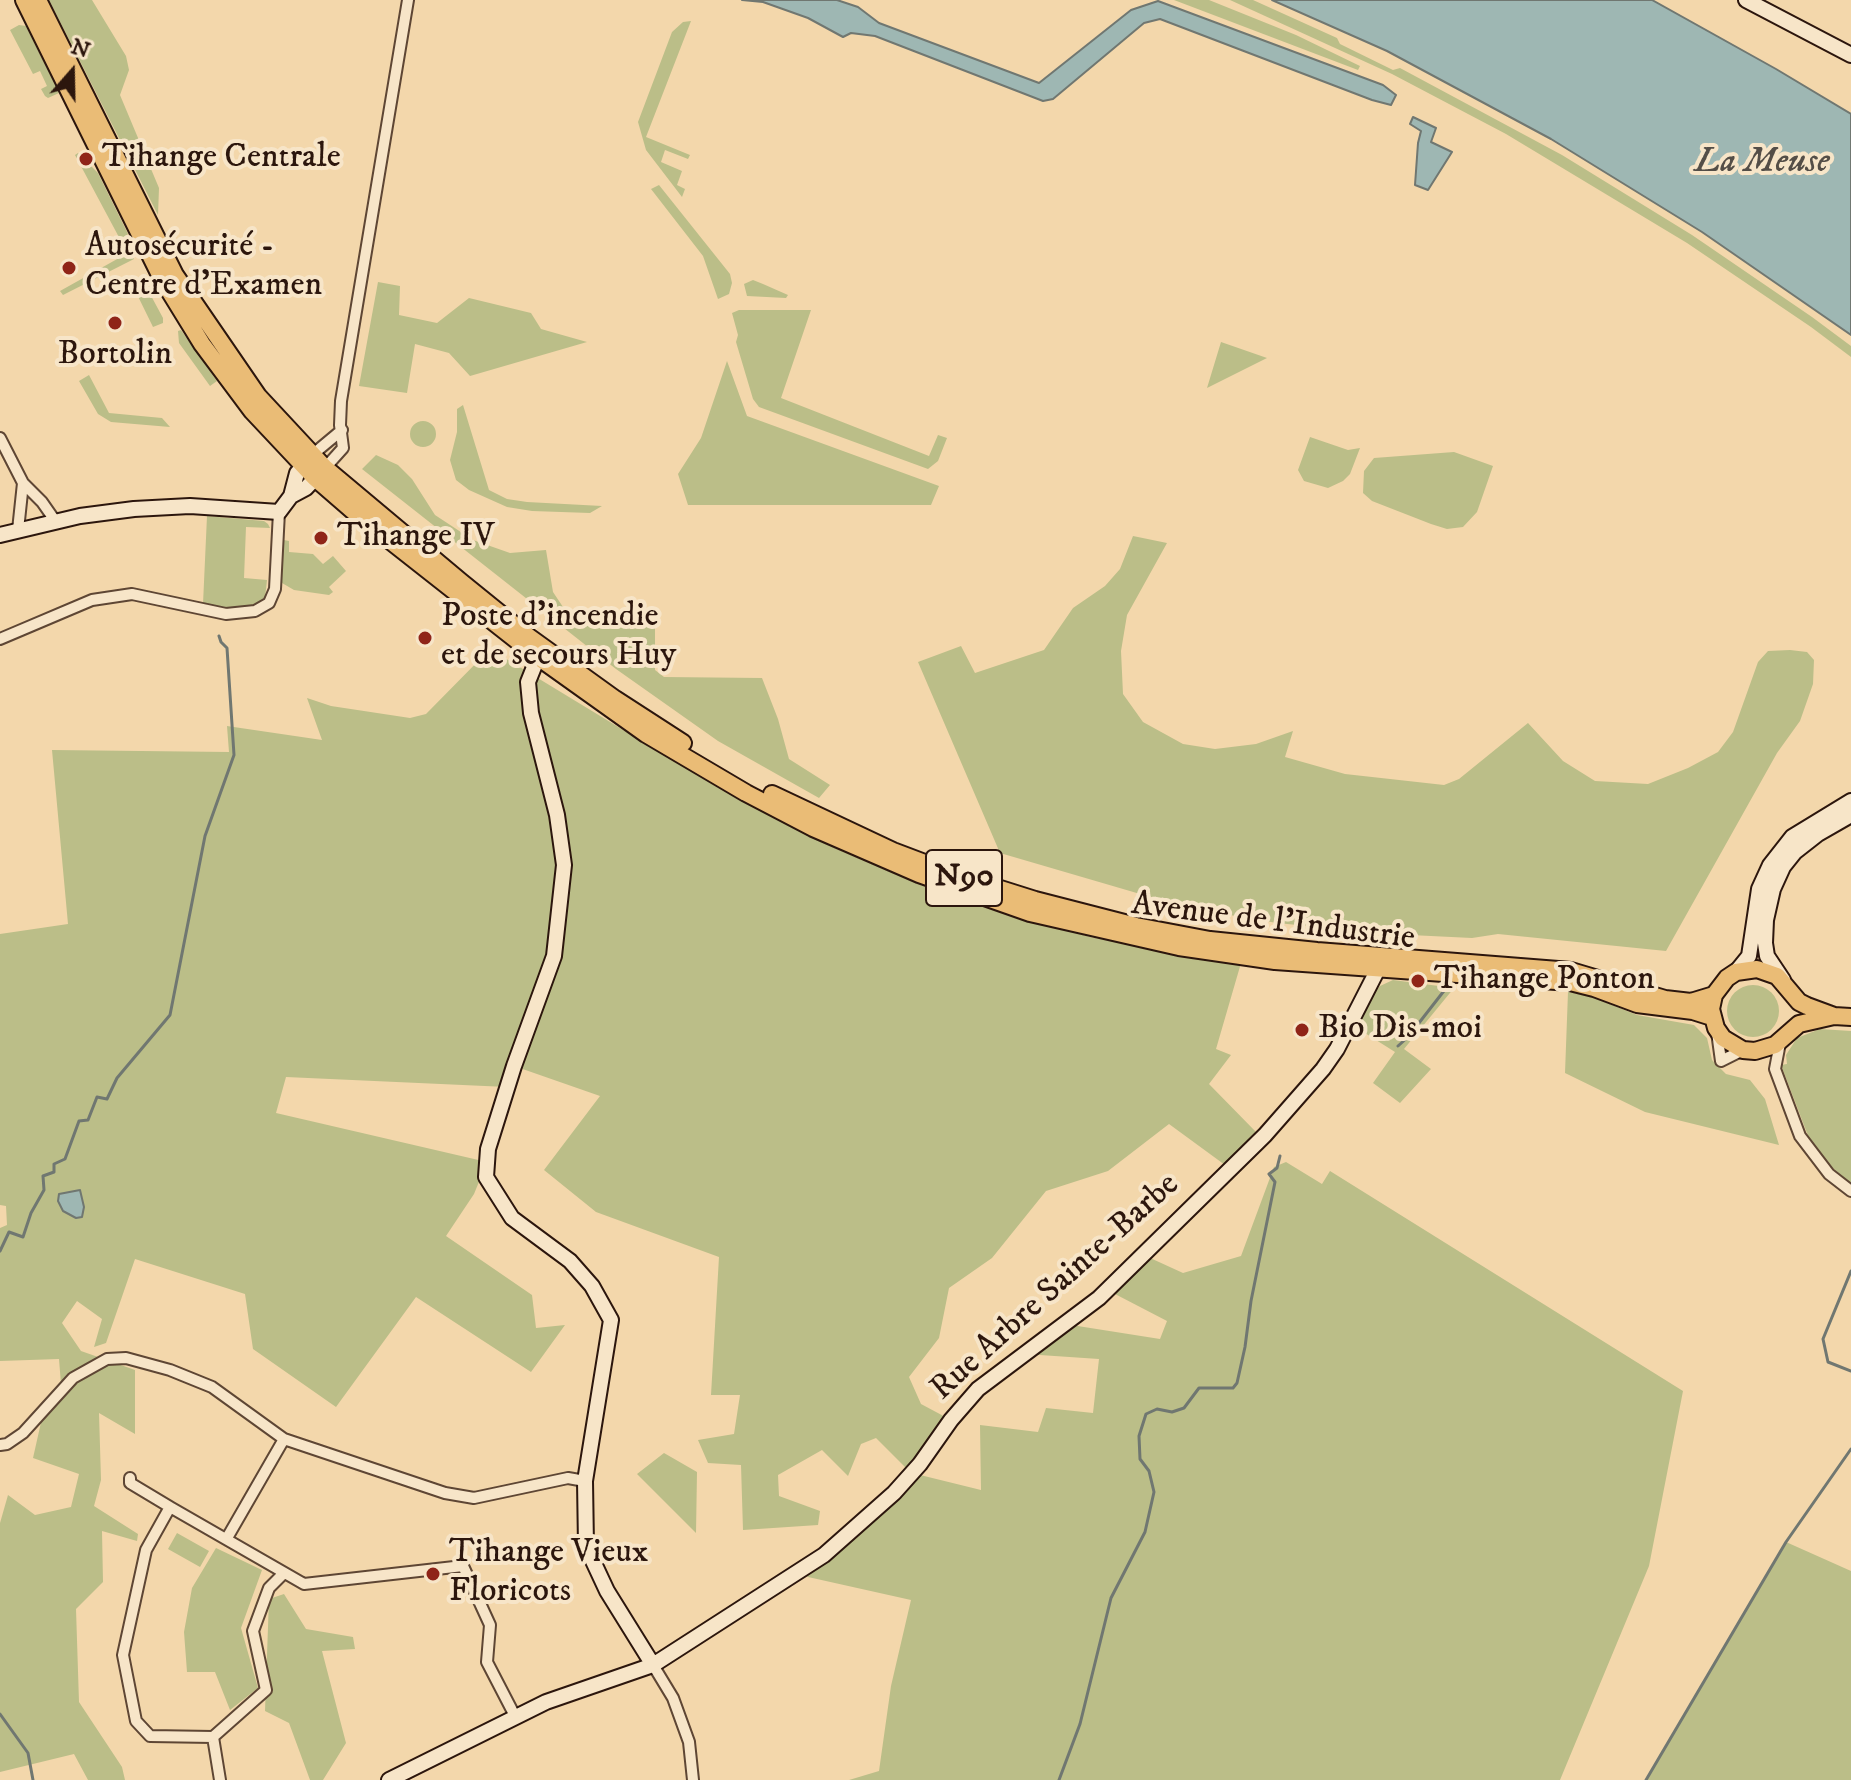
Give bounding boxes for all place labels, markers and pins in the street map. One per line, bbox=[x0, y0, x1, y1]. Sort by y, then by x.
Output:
place label: Tihange Centrale bbox=[102, 139, 341, 179]
marker: Tihange Centrale bbox=[77, 150, 95, 168]
place label: Autosécurité - Centre d'Examen bbox=[85, 228, 322, 308]
marker: Autosécurité - Centre d'Examen bbox=[60, 259, 78, 277]
marker: Bortolin bbox=[106, 314, 124, 332]
place label: Bortolin bbox=[58, 336, 172, 376]
place label: Tihange IV bbox=[337, 518, 495, 558]
marker: Tihange IV bbox=[312, 529, 330, 547]
place label: Poste d'incendie et de secours Huy bbox=[441, 598, 676, 678]
marker: Poste d'incendie et de secours Huy bbox=[416, 629, 434, 647]
place label: Tihange Ponton bbox=[1434, 961, 1655, 1001]
marker: Tihange Ponton bbox=[1409, 972, 1427, 990]
place label: Bio Dis-moi bbox=[1318, 1010, 1482, 1050]
marker: Bio Dis-moi bbox=[1293, 1021, 1311, 1039]
place label: Tihange Vieux Floricots bbox=[449, 1534, 649, 1614]
marker: Tihange Vieux Floricots bbox=[424, 1565, 442, 1583]

